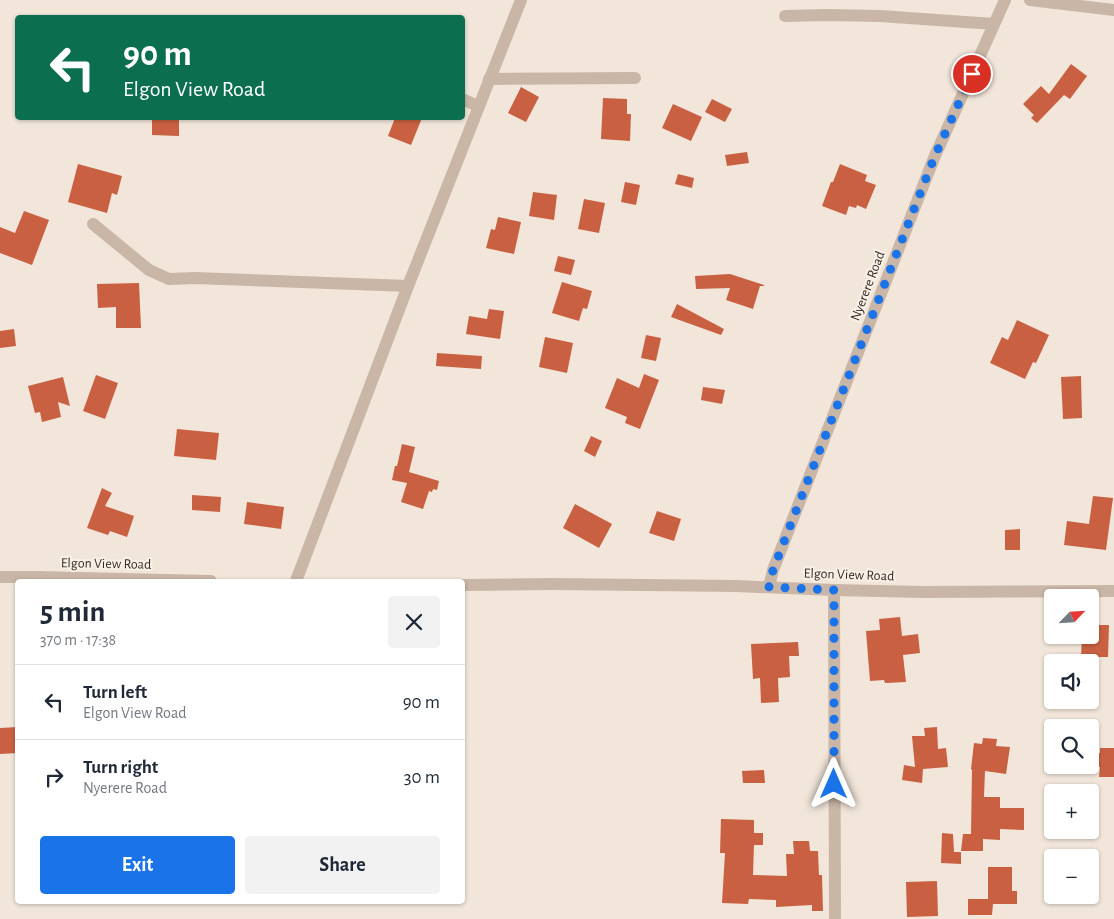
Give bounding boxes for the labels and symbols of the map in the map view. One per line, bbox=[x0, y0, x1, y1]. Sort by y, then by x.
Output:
pin bbox=[951, 53, 993, 95]
street label: Nyerere Road bbox=[848, 249, 888, 323]
street label: Elgon View Road bbox=[61, 556, 151, 572]
street label: Elgon View Road bbox=[803, 566, 895, 584]
north arrow bbox=[1044, 589, 1099, 644]
position arrow bbox=[807, 757, 859, 809]

